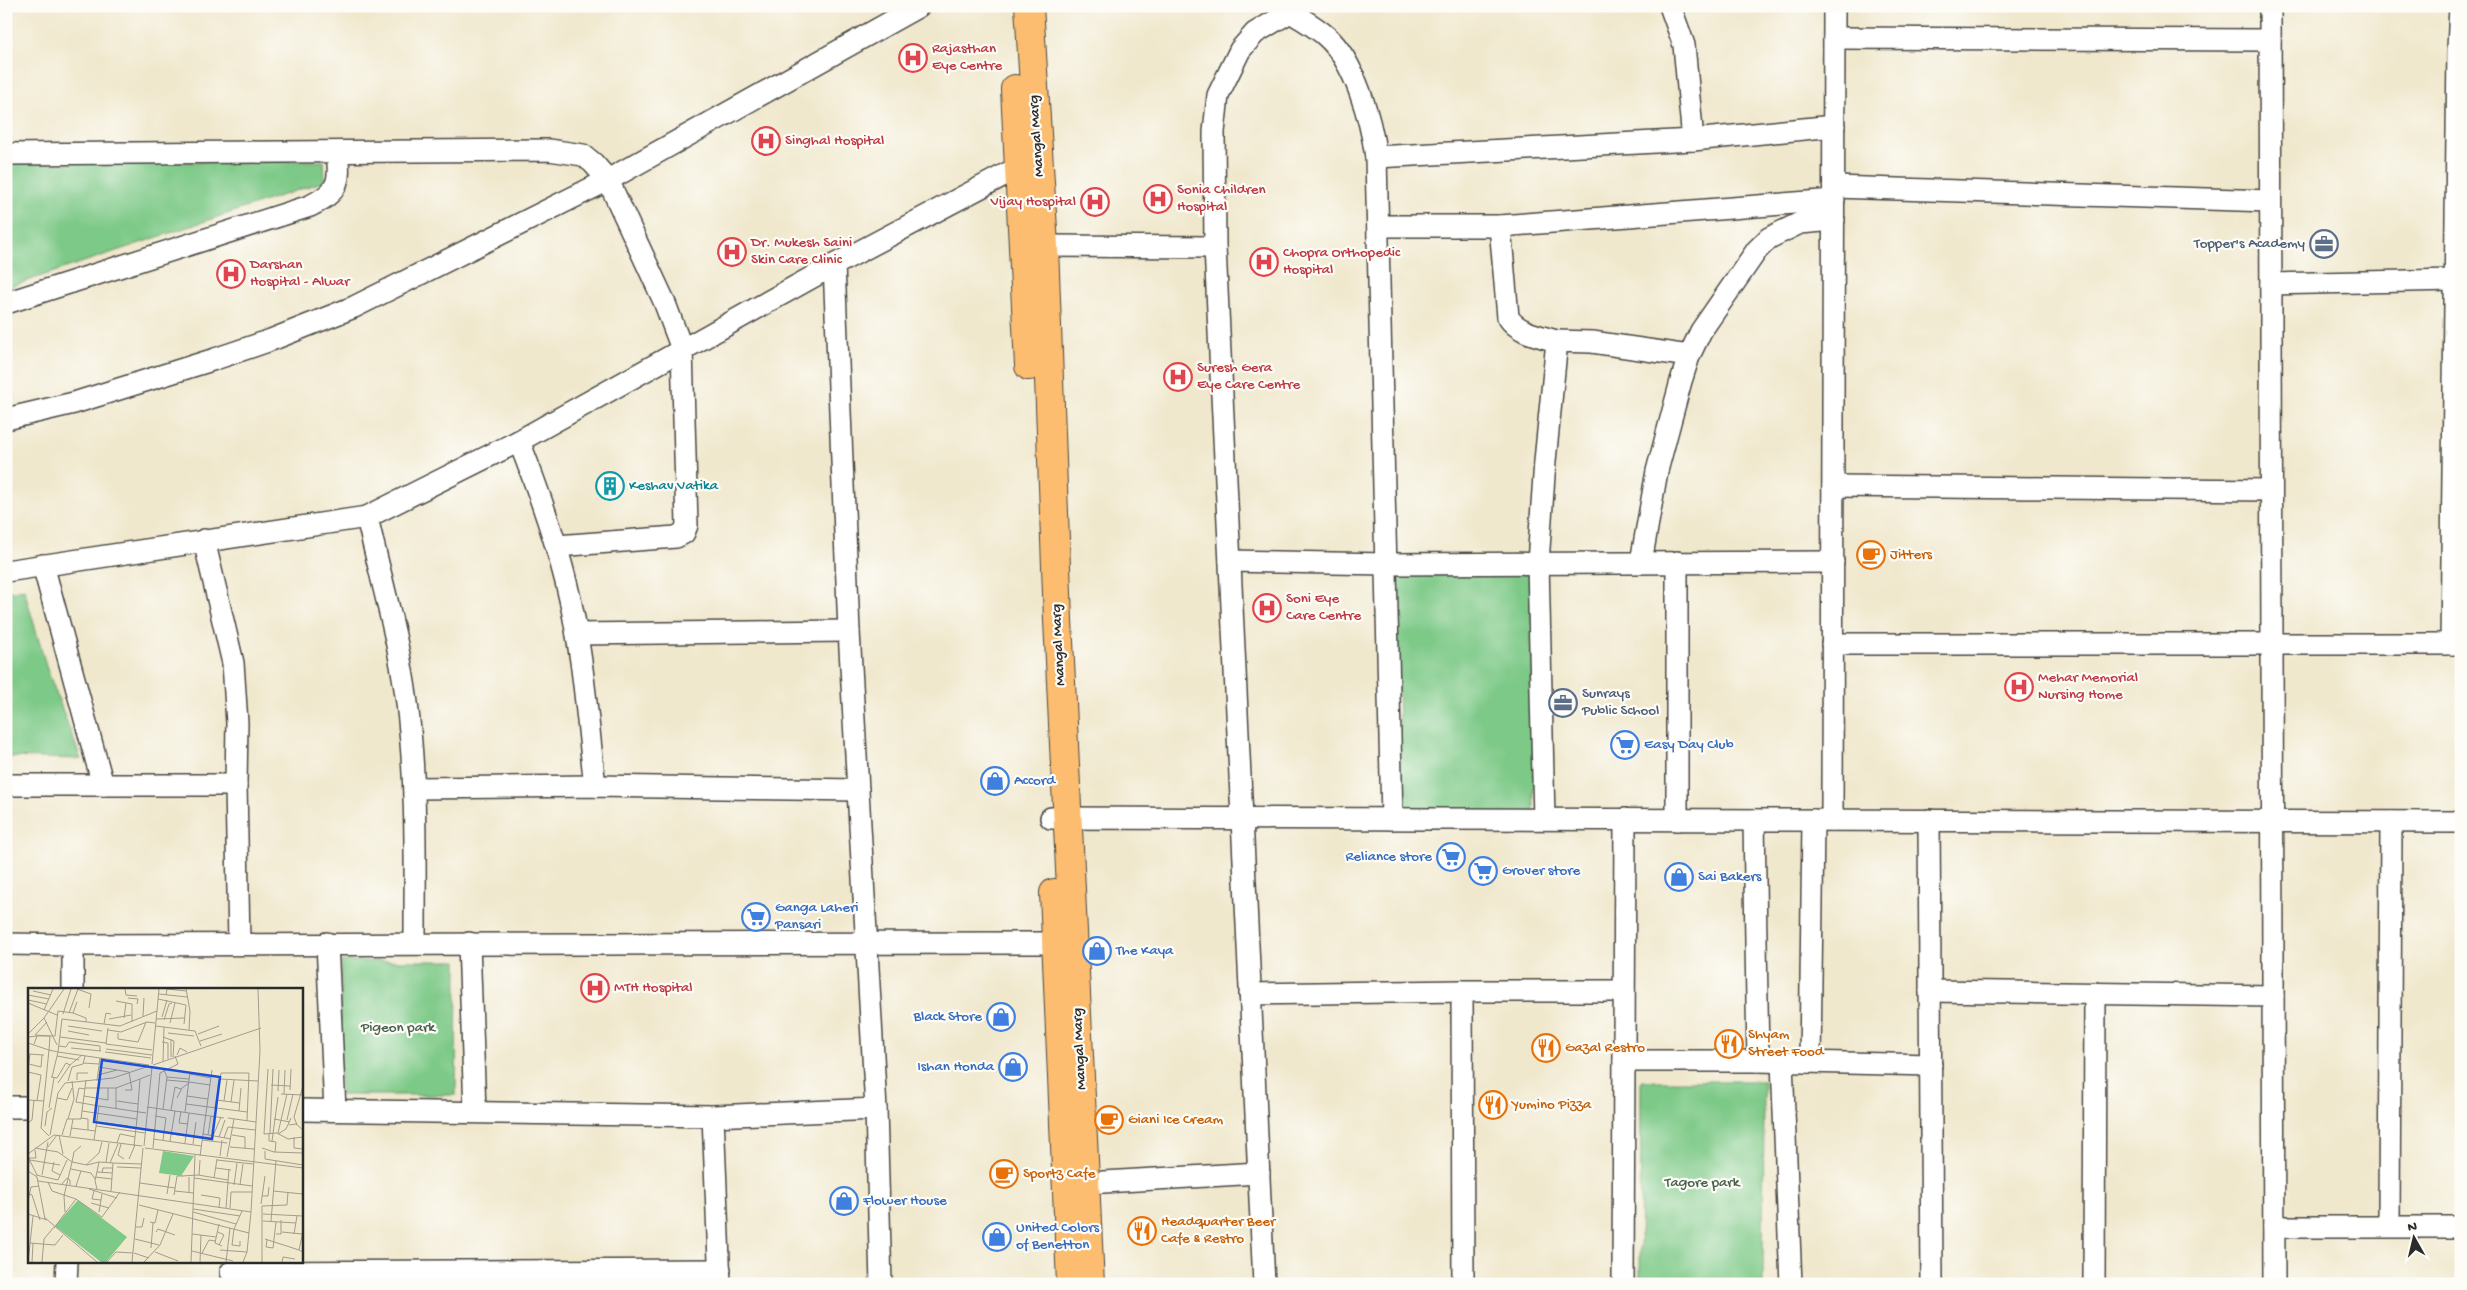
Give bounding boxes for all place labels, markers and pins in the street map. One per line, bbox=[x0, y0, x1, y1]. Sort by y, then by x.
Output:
place label: Rajasthan Eye Centre bbox=[932, 40, 1002, 75]
hospital icon: Rajasthan Eye Centre bbox=[898, 43, 928, 73]
hospital icon: Singhal Hospital bbox=[751, 126, 781, 156]
place label: Singhal Hospital bbox=[785, 132, 884, 150]
place label: Sonia Children Hospital bbox=[1177, 181, 1266, 216]
hospital icon: Sonia Children Hospital bbox=[1143, 184, 1173, 214]
hospital icon: Vijay Hospital bbox=[1080, 187, 1110, 217]
place label: Vijay Hospital bbox=[990, 193, 1076, 211]
office icon: Topper's Academy bbox=[2309, 229, 2339, 259]
place label: Dr. Mukesh Saini Skin Care Clinic bbox=[750, 234, 852, 269]
place label: Topper's Academy bbox=[2193, 235, 2306, 253]
hospital icon: Dr. Mukesh Saini Skin Care Clinic bbox=[717, 237, 747, 267]
place label: Chopra Orthopedic Hospital bbox=[1283, 244, 1401, 279]
hospital icon: Chopra Orthopedic Hospital bbox=[1249, 247, 1279, 277]
place label: Darshan Hospital - Alwar bbox=[249, 256, 351, 291]
hospital icon: Darshan Hospital - Alwar bbox=[216, 259, 246, 289]
place label: Suresh Gera Eye Care Centre bbox=[1197, 359, 1301, 394]
hospital icon: Suresh Gera Eye Care Centre bbox=[1163, 362, 1193, 392]
building icon: Keshav Vatika bbox=[595, 471, 625, 501]
place label: Keshav Vatika bbox=[629, 477, 719, 495]
cafe icon: Jitters bbox=[1856, 540, 1886, 570]
place label: Jitters bbox=[1890, 546, 1932, 564]
place label: Soni Eye Care Centre bbox=[1286, 590, 1361, 625]
hospital icon: Soni Eye Care Centre bbox=[1252, 593, 1282, 623]
place label: Mehar Memorial Nursing Home bbox=[2038, 669, 2138, 704]
hospital icon: Mehar Memorial Nursing Home bbox=[2004, 672, 2034, 702]
place label: Sunrays Public School bbox=[1581, 685, 1659, 720]
office icon: Sunrays Public School bbox=[1548, 688, 1578, 718]
supermarket icon: Easy Day Club bbox=[1610, 730, 1640, 760]
place label: Easy Day Club bbox=[1644, 736, 1734, 754]
shop icon: Accord bbox=[980, 766, 1010, 796]
place label: Accord bbox=[1014, 772, 1056, 790]
supermarket icon: Reliance store bbox=[1436, 842, 1466, 872]
place label: Reliance store bbox=[1346, 848, 1432, 866]
supermarket icon: Grover store bbox=[1468, 856, 1498, 886]
place label: Grover store bbox=[1502, 862, 1581, 880]
shop icon: Sai Bakers bbox=[1664, 862, 1694, 892]
place label: Sai Bakers bbox=[1698, 868, 1762, 886]
place label: Ganga Laheri Pansari bbox=[774, 899, 859, 934]
supermarket icon: Ganga Laheri Pansari bbox=[741, 902, 771, 932]
shop icon: The Kaya bbox=[1082, 936, 1112, 966]
place label: The Kaya bbox=[1115, 942, 1174, 960]
hospital icon: MTH Hospital bbox=[580, 973, 610, 1003]
place label: MTH Hospital bbox=[614, 979, 693, 997]
shop icon: Black Store bbox=[986, 1002, 1016, 1032]
place label: Black Store bbox=[912, 1008, 982, 1026]
place label: Shyam Street Food bbox=[1748, 1026, 1825, 1061]
restaurant icon: Shyam Street Food bbox=[1714, 1029, 1744, 1059]
restaurant icon: Gazal Restro bbox=[1531, 1033, 1561, 1063]
place label: Gazal Restro bbox=[1565, 1039, 1645, 1057]
shop icon: Ishan Honda bbox=[998, 1052, 1028, 1082]
place label: Ishan Honda bbox=[917, 1058, 995, 1076]
restaurant icon: Yumino Pizza bbox=[1478, 1090, 1508, 1120]
place label: Yumino Pizza bbox=[1510, 1096, 1592, 1114]
cafe icon: Giani Ice Cream bbox=[1094, 1105, 1124, 1135]
place label: Giani Ice Cream bbox=[1128, 1111, 1223, 1129]
cafe icon: Sportz Cafe bbox=[989, 1159, 1019, 1189]
place label: Sportz Cafe bbox=[1023, 1165, 1096, 1183]
shop icon: Flower House bbox=[829, 1186, 859, 1216]
place label: Flower House bbox=[862, 1192, 947, 1210]
place label: Headquarter Beer Cafe & Restro bbox=[1161, 1213, 1277, 1248]
restaurant icon: Headquarter Beer Cafe & Restro bbox=[1127, 1216, 1157, 1246]
place label: United Colors of Benetton bbox=[1016, 1219, 1100, 1254]
shop icon: United Colors of Benetton bbox=[982, 1222, 1012, 1252]

